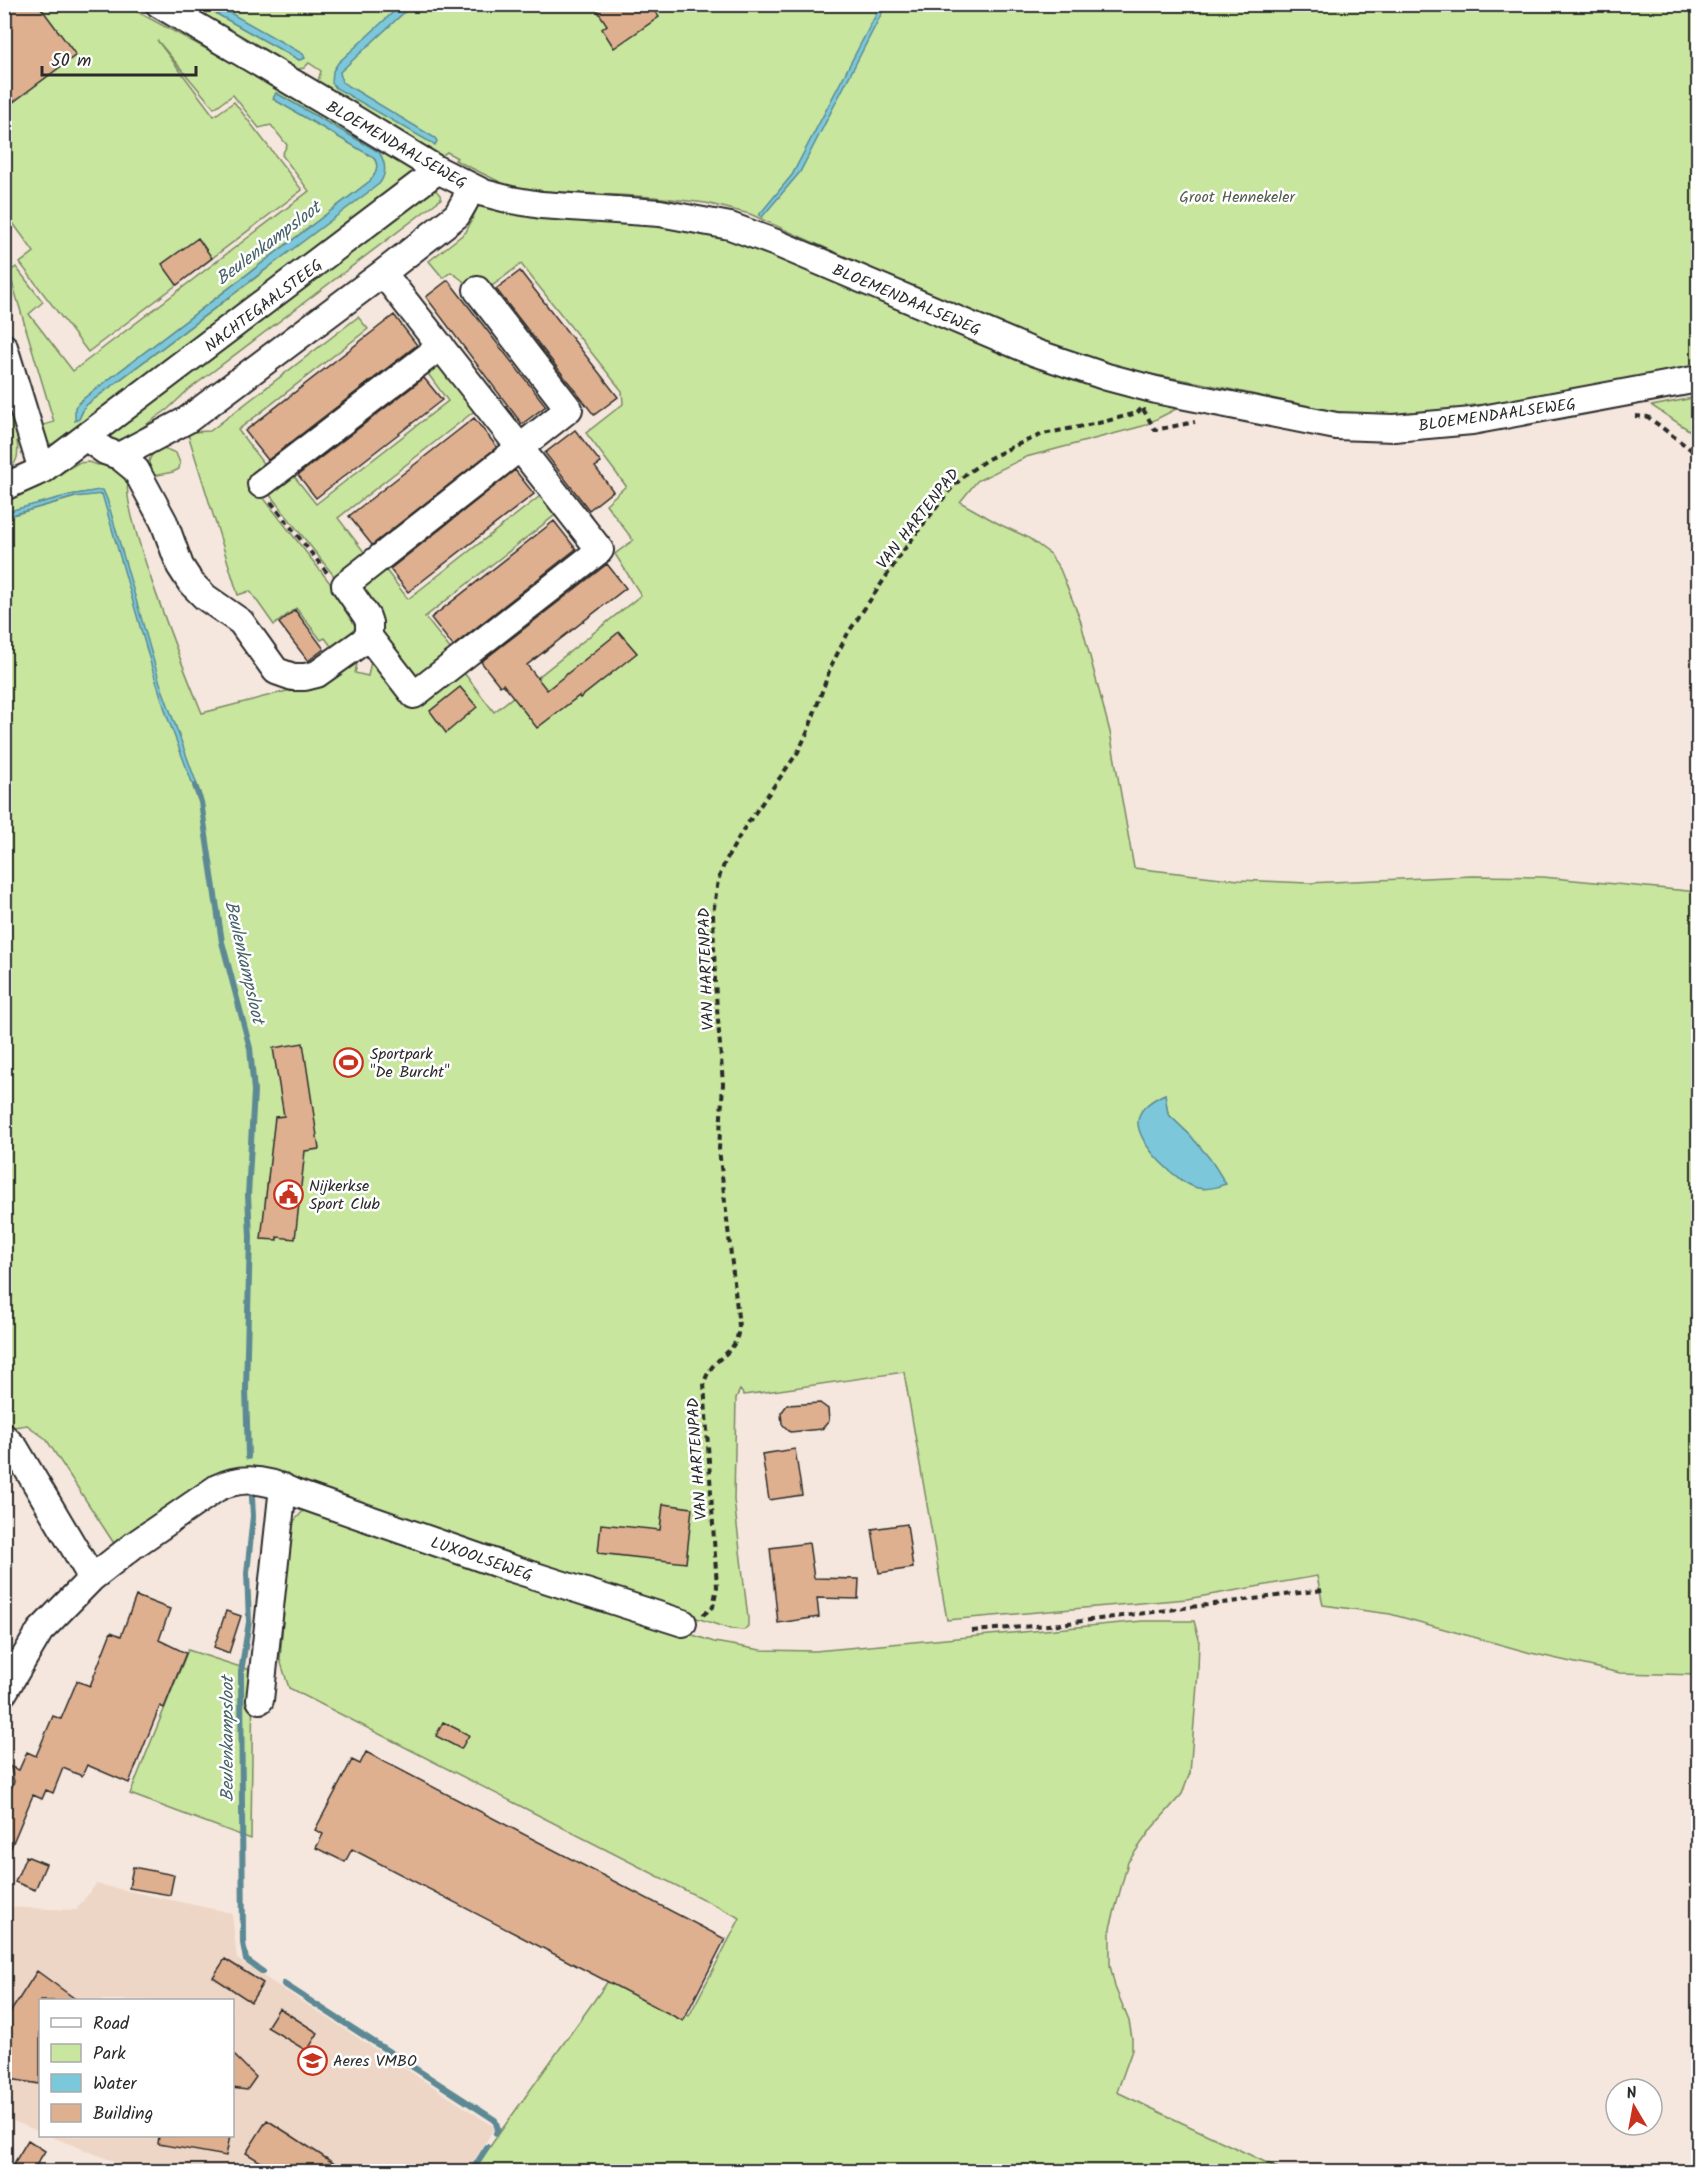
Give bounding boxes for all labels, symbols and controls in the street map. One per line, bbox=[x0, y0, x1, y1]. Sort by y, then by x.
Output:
scale bar bbox=[42, 39, 196, 77]
text: 50 m bbox=[51, 47, 91, 76]
street label: BLOEMENDAALSEWEG bbox=[321, 95, 471, 196]
park label: Groot Hennekeler bbox=[1179, 185, 1296, 210]
water label: Beulenkampsloot bbox=[210, 193, 330, 294]
street label: NACHTEGAALSTEEG bbox=[200, 253, 328, 359]
street label: BLOEMENDAALSEWEG bbox=[828, 258, 984, 343]
street label: BLOEMENDAALSEWEG bbox=[1417, 392, 1578, 439]
street label: VAN HARTENPAD bbox=[871, 463, 966, 575]
water label: Beulenkampsloot bbox=[215, 898, 272, 1030]
street label: VAN HARTENPAD bbox=[692, 907, 721, 1031]
place label: Sportpark "De Burcht" bbox=[370, 1042, 450, 1085]
sports icon: Sportpark "De Burcht" bbox=[333, 1046, 365, 1078]
place label: Nijkerkse Sport Club bbox=[309, 1174, 380, 1217]
public building icon: Nijkerkse Sport Club bbox=[272, 1178, 304, 1210]
street label: VAN HARTENPAD bbox=[681, 1397, 714, 1521]
street label: LUXOOLSEWEG bbox=[427, 1530, 536, 1589]
water label: Beulenkampsloot bbox=[214, 1673, 243, 1802]
legend bbox=[39, 1999, 234, 2137]
text: Road bbox=[93, 2010, 130, 2039]
text: Park bbox=[93, 2040, 126, 2069]
school or university icon: Aeres VMBO bbox=[296, 2044, 328, 2076]
place label: Aeres VMBO bbox=[333, 2049, 417, 2074]
text: Water bbox=[93, 2070, 138, 2099]
north arrow bbox=[1604, 2077, 1664, 2137]
text: N bbox=[1625, 2081, 1639, 2107]
text: Building bbox=[93, 2100, 153, 2129]

